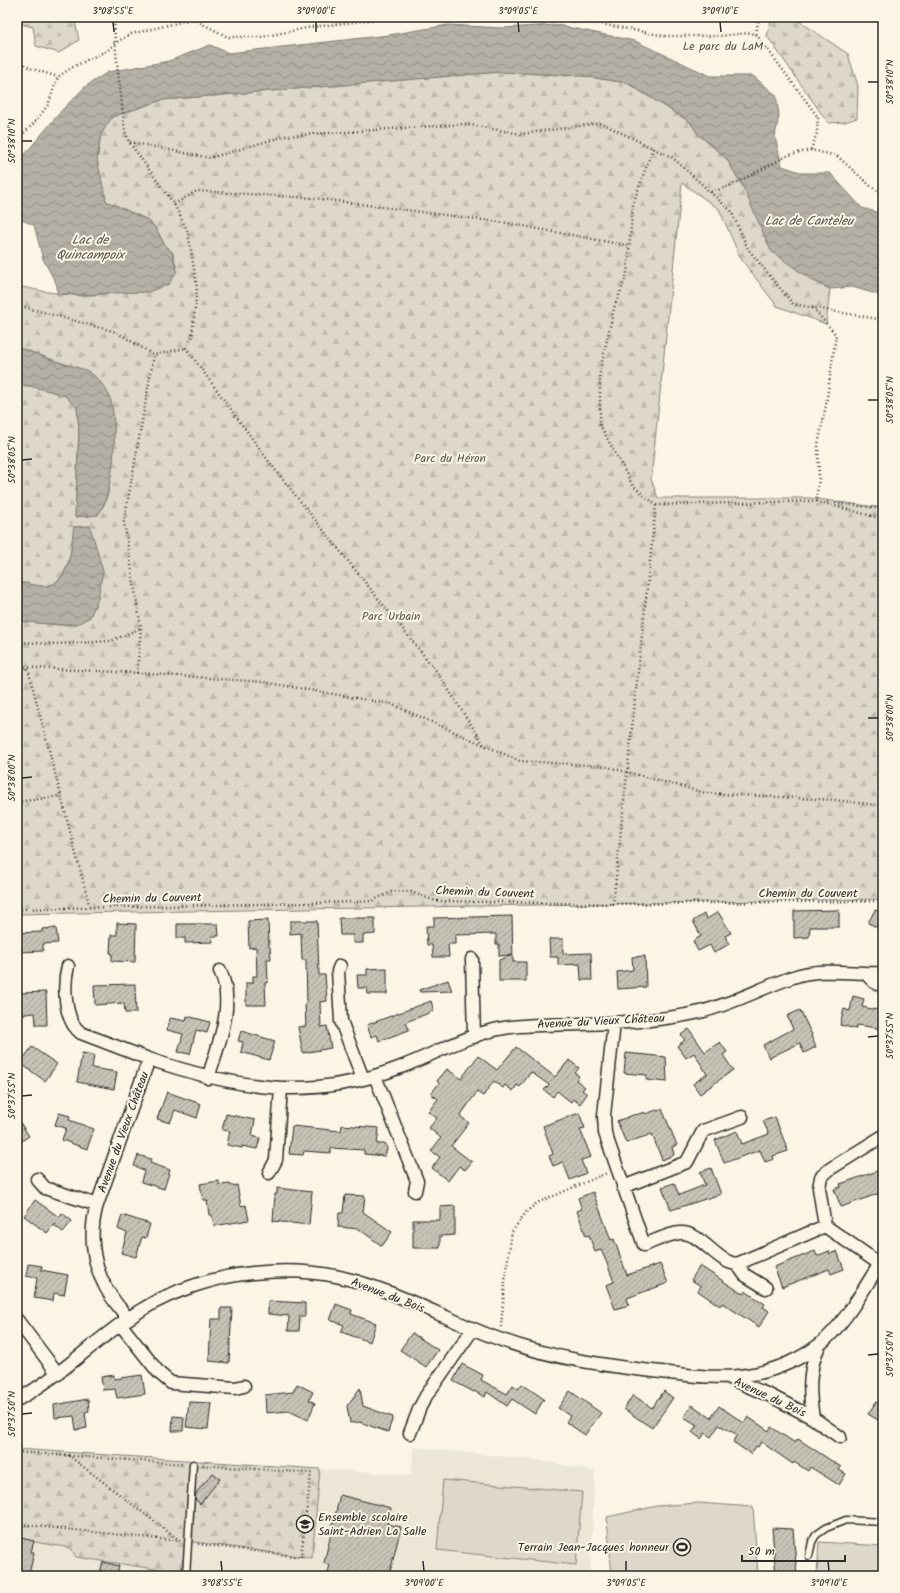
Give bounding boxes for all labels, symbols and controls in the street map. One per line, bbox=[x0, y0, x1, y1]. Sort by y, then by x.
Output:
text: 3°08'55"E bbox=[92, 3, 135, 19]
text: 3°09'00"E bbox=[296, 3, 337, 19]
text: 3°09'05"E bbox=[498, 3, 539, 19]
text: 3°09'10"E bbox=[701, 3, 740, 19]
park label: Le parc du LaM bbox=[683, 37, 764, 56]
text: 50°38'10"N bbox=[882, 59, 898, 105]
text: 50°38'10"N bbox=[4, 118, 20, 164]
water label: Lac de Canteleu bbox=[765, 211, 855, 232]
water label: Lac de Quincampoix bbox=[56, 230, 126, 266]
text: 50°38'05"N bbox=[882, 376, 898, 424]
text: 50°38'05"N bbox=[4, 436, 20, 484]
park label: Parc du Héron bbox=[414, 449, 486, 468]
park label: Parc Urbain bbox=[362, 607, 420, 626]
text: 50°38'00"N bbox=[882, 694, 898, 742]
text: 50°38'00"N bbox=[4, 754, 20, 802]
street label: Chemin du Couvent bbox=[435, 881, 535, 904]
street label: Chemin du Couvent bbox=[758, 884, 858, 903]
street label: Chemin du Couvent bbox=[102, 888, 202, 909]
street label: Avenue du Vieux Château bbox=[537, 1009, 666, 1034]
text: 50°37'55"N bbox=[882, 1013, 898, 1059]
street label: Avenue du Vieux Château bbox=[93, 1069, 154, 1195]
text: 50°37'55"N bbox=[4, 1073, 20, 1119]
street label: Avenue du Bois bbox=[348, 1273, 428, 1318]
text: 50°37'50"N bbox=[882, 1331, 898, 1377]
street label: Avenue du Bois bbox=[731, 1372, 809, 1422]
text: 50°37'50"N bbox=[4, 1391, 20, 1437]
place label: Ensemble scolaire Saint-Adrien La Salle bbox=[318, 1508, 427, 1541]
school or university icon: Ensemble scolaire Saint-Adrien La Salle bbox=[295, 1514, 315, 1534]
sports icon: Terrain Jean-Jacques honneur bbox=[672, 1537, 692, 1557]
scale bar bbox=[742, 1537, 845, 1563]
place label: Terrain Jean-Jacques honneur bbox=[518, 1538, 670, 1557]
text: 50 m bbox=[748, 1542, 775, 1561]
text: 3°08'55"E bbox=[201, 1575, 244, 1591]
text: 3°09'00"E bbox=[404, 1575, 445, 1591]
text: 3°09'05"E bbox=[606, 1575, 647, 1591]
text: 3°09'10"E bbox=[810, 1575, 849, 1591]

